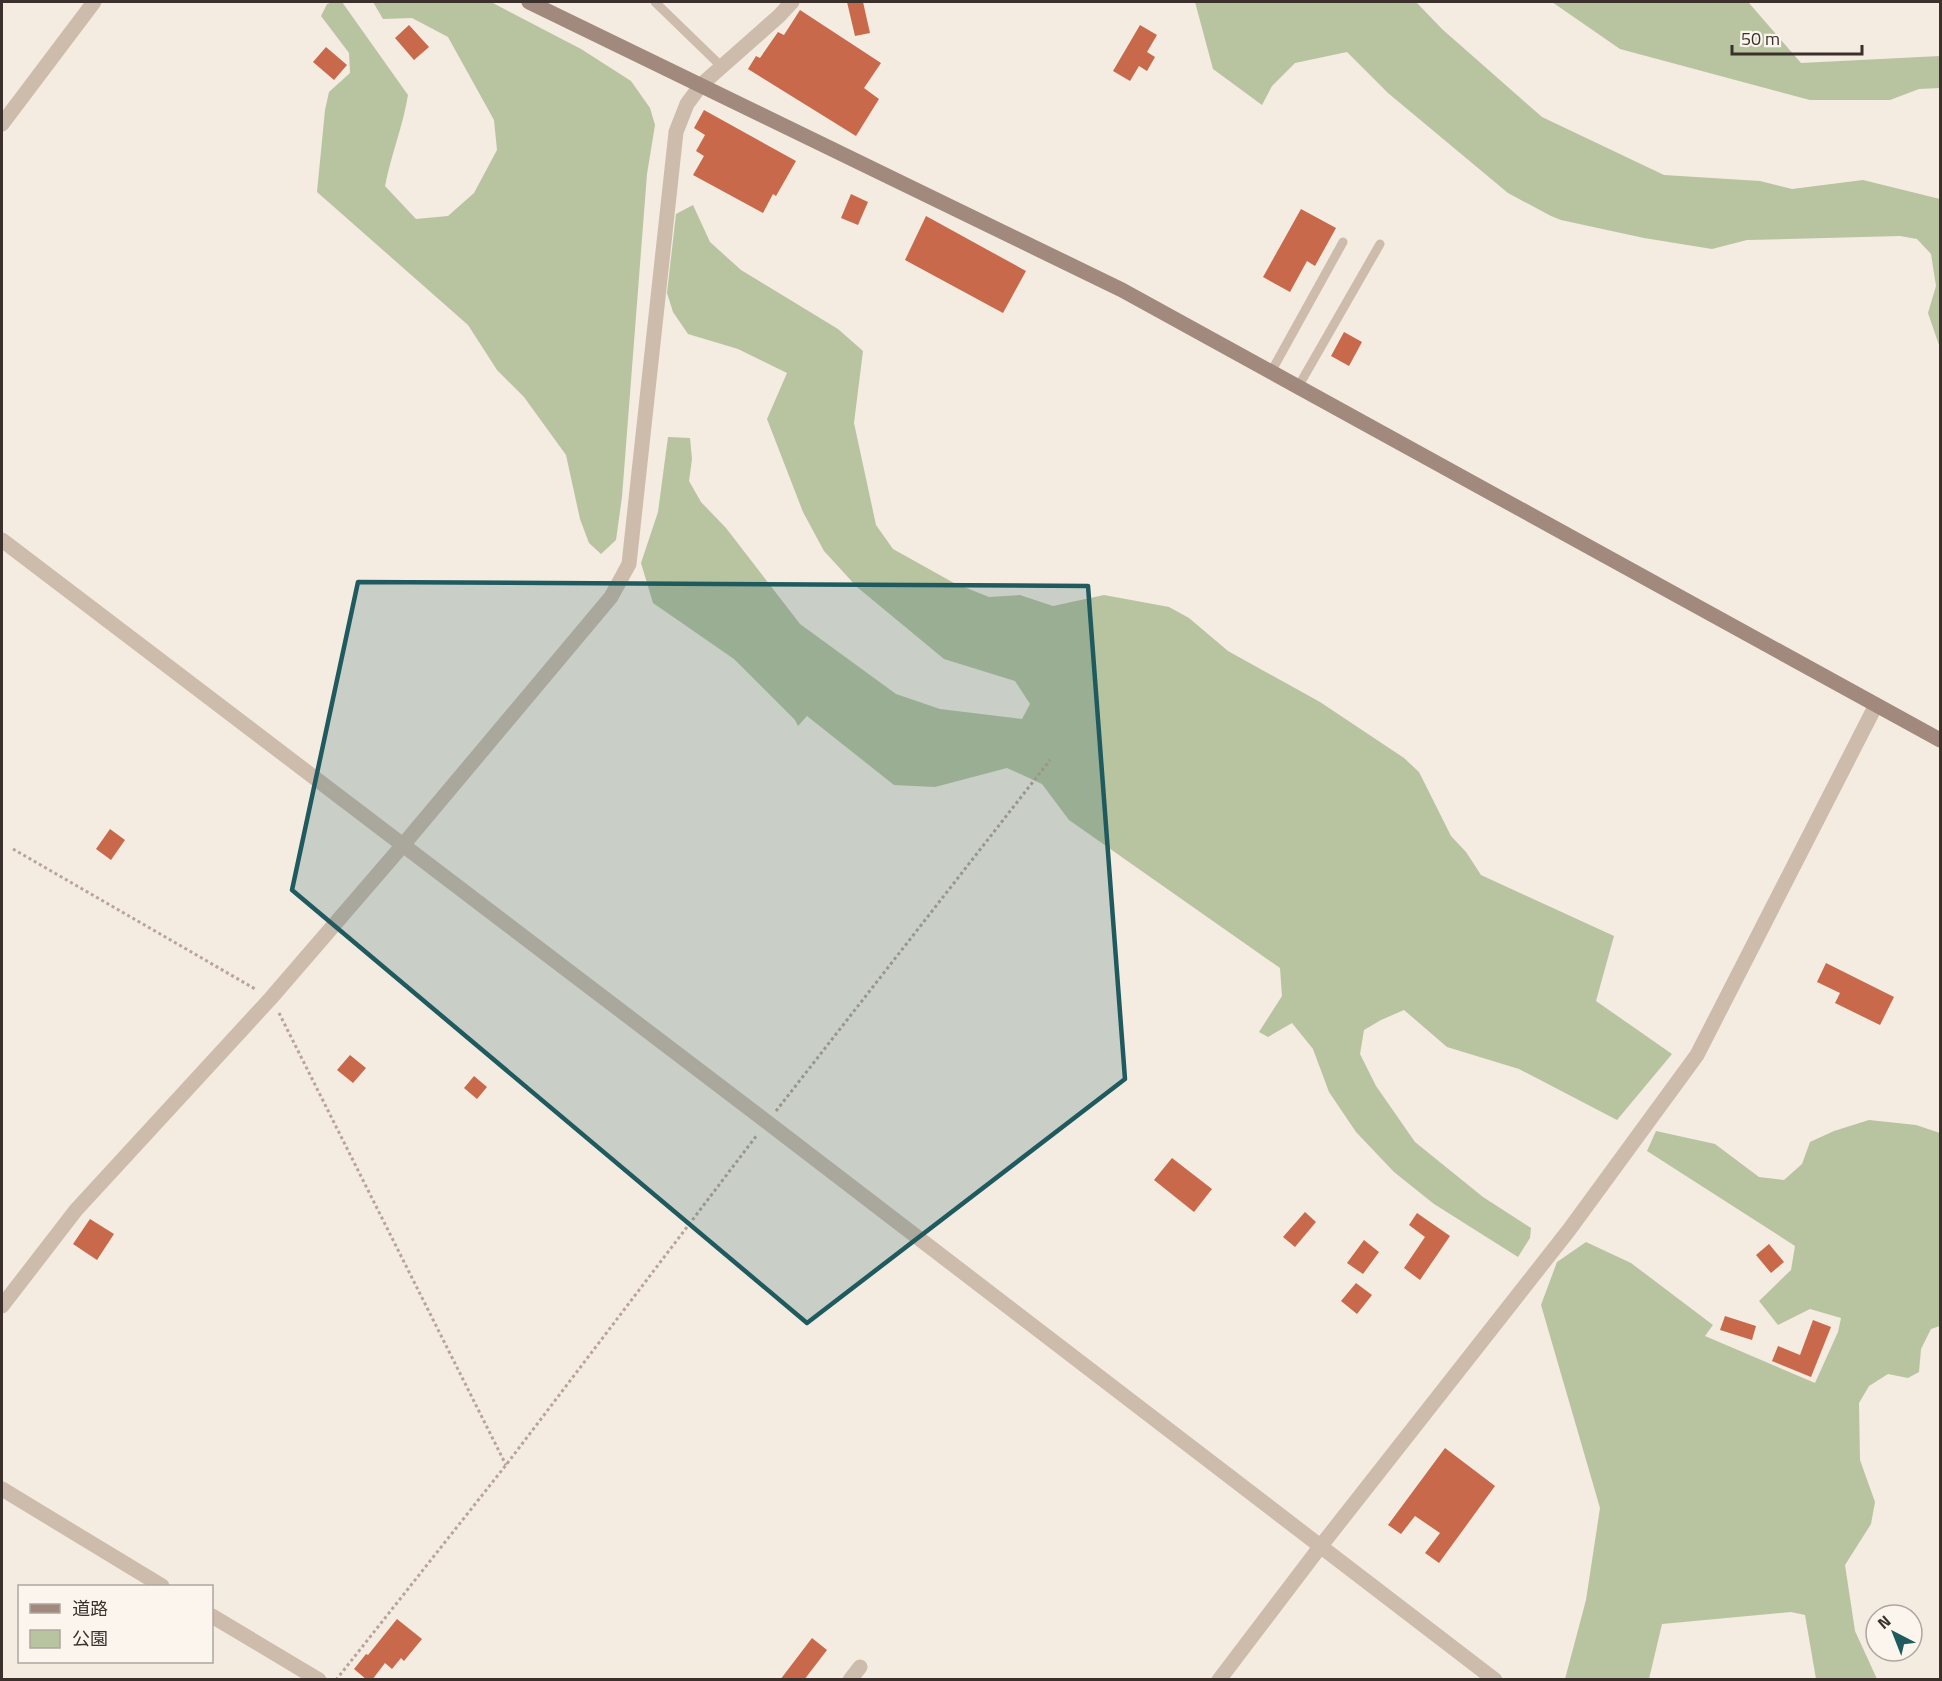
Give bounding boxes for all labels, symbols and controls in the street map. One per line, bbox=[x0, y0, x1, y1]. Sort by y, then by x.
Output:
scale bar bbox=[1732, 18, 1862, 56]
text: 50 m bbox=[1741, 25, 1780, 52]
legend bbox=[18, 1585, 213, 1663]
text: 道路 bbox=[72, 1595, 108, 1622]
north arrow bbox=[1864, 1603, 1924, 1663]
text: N bbox=[1872, 1609, 1896, 1634]
text: 公園 bbox=[72, 1625, 108, 1652]

